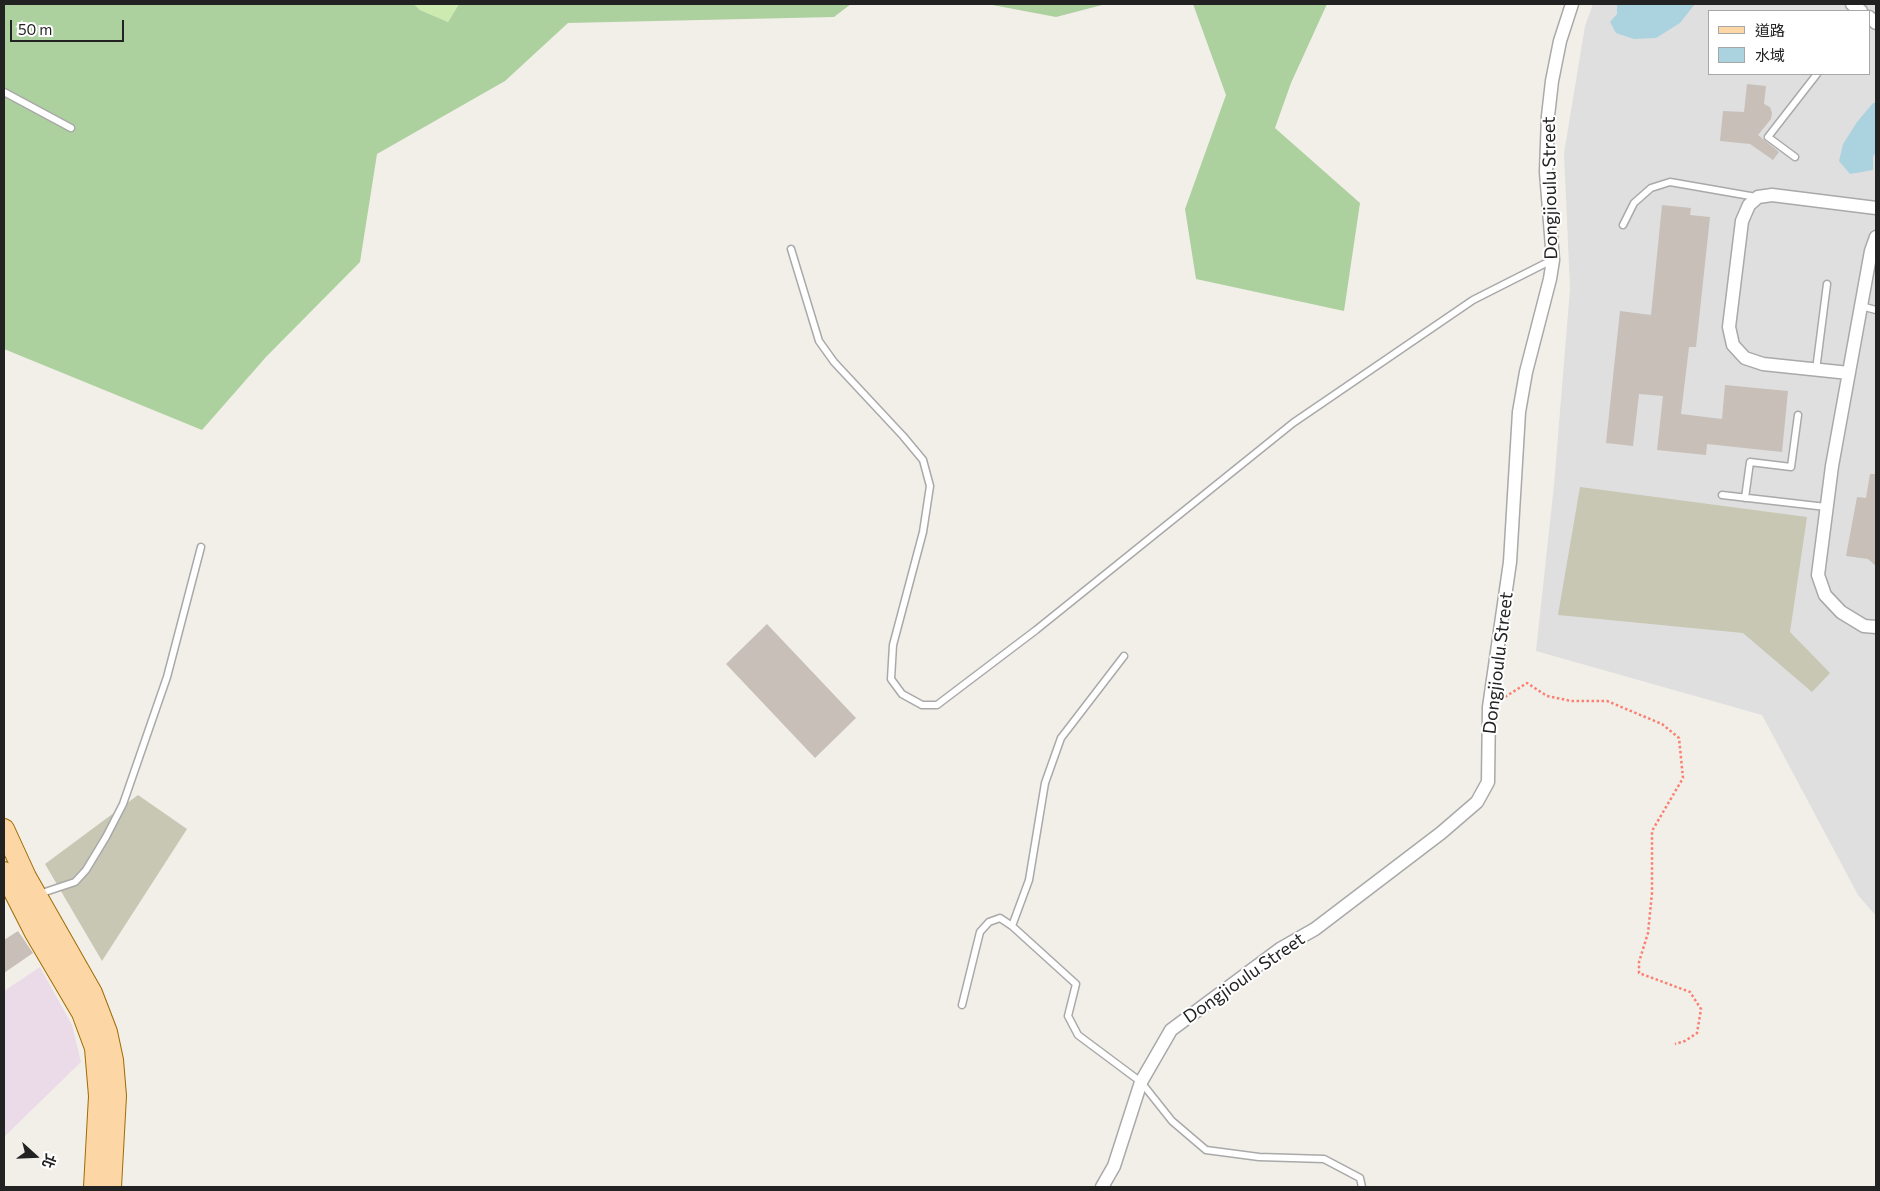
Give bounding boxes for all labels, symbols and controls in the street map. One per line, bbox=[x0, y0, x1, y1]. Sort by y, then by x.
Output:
scale bar bbox=[12, 10, 126, 42]
legend bbox=[1708, 10, 1870, 75]
text: 50 m bbox=[18, 20, 52, 38]
text: 道路 bbox=[1755, 21, 1785, 39]
text: 水域 bbox=[1755, 46, 1785, 64]
street label: Dongjioulu Street bbox=[1538, 116, 1562, 260]
street label: Dongjioulu Street bbox=[1479, 591, 1517, 735]
street label: Dongjioulu Street bbox=[1179, 928, 1309, 1028]
north arrow bbox=[10, 1131, 60, 1181]
text: 北 bbox=[39, 1152, 60, 1171]

